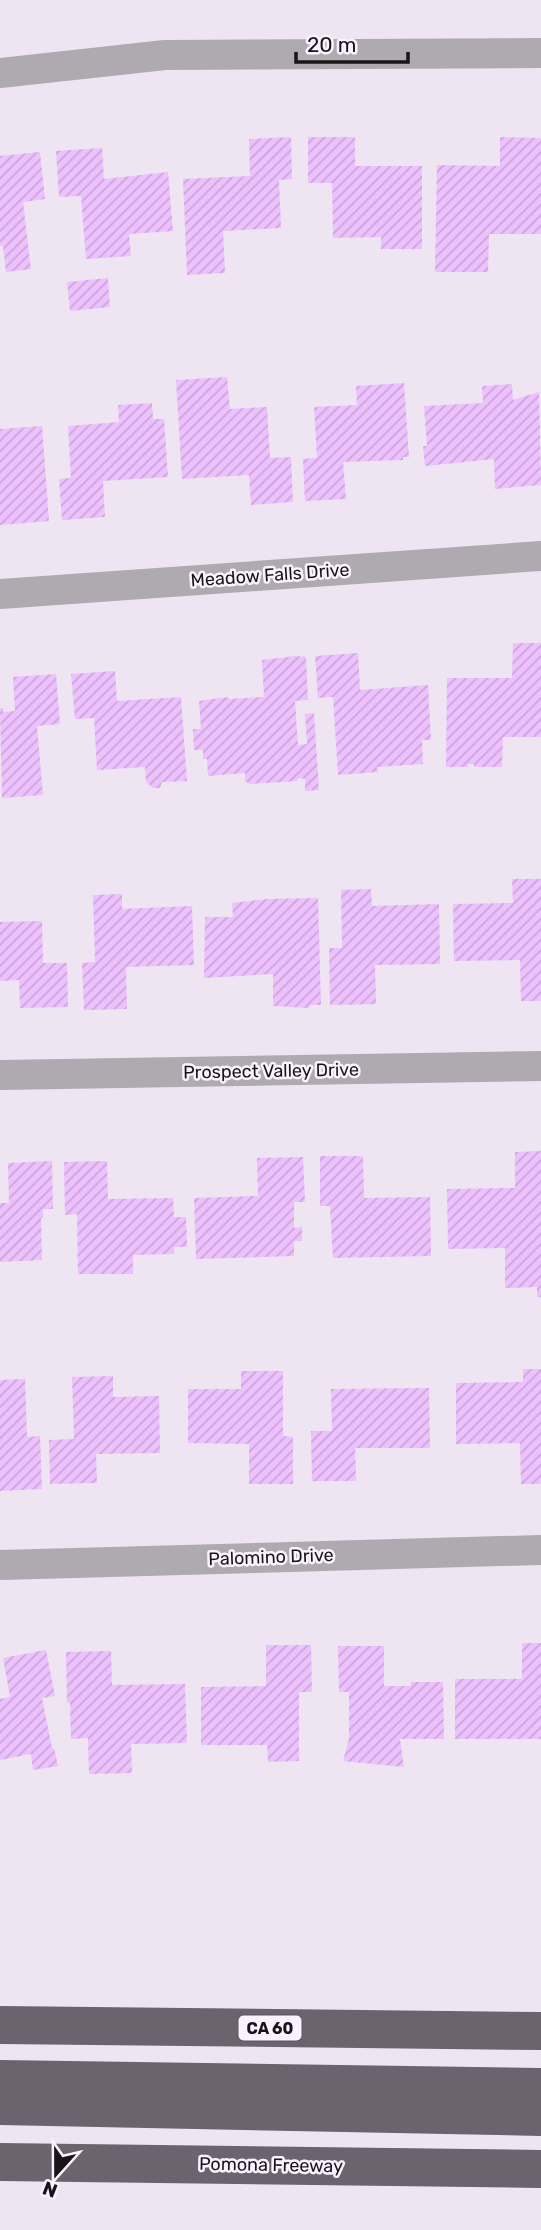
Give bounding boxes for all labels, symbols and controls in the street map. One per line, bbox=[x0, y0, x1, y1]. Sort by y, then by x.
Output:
scale bar bbox=[296, 21, 408, 65]
text: 20 m bbox=[307, 32, 356, 57]
street label: Meadow Falls Drive bbox=[190, 558, 350, 592]
street label: Prospect Valley Drive bbox=[183, 1058, 359, 1084]
street label: Palomino Drive bbox=[208, 1544, 334, 1570]
road number: CA 60 bbox=[238, 2016, 302, 2040]
north arrow bbox=[21, 2139, 91, 2209]
street label: Pomona Freeway bbox=[199, 2153, 343, 2177]
text: N bbox=[40, 2176, 61, 2203]

